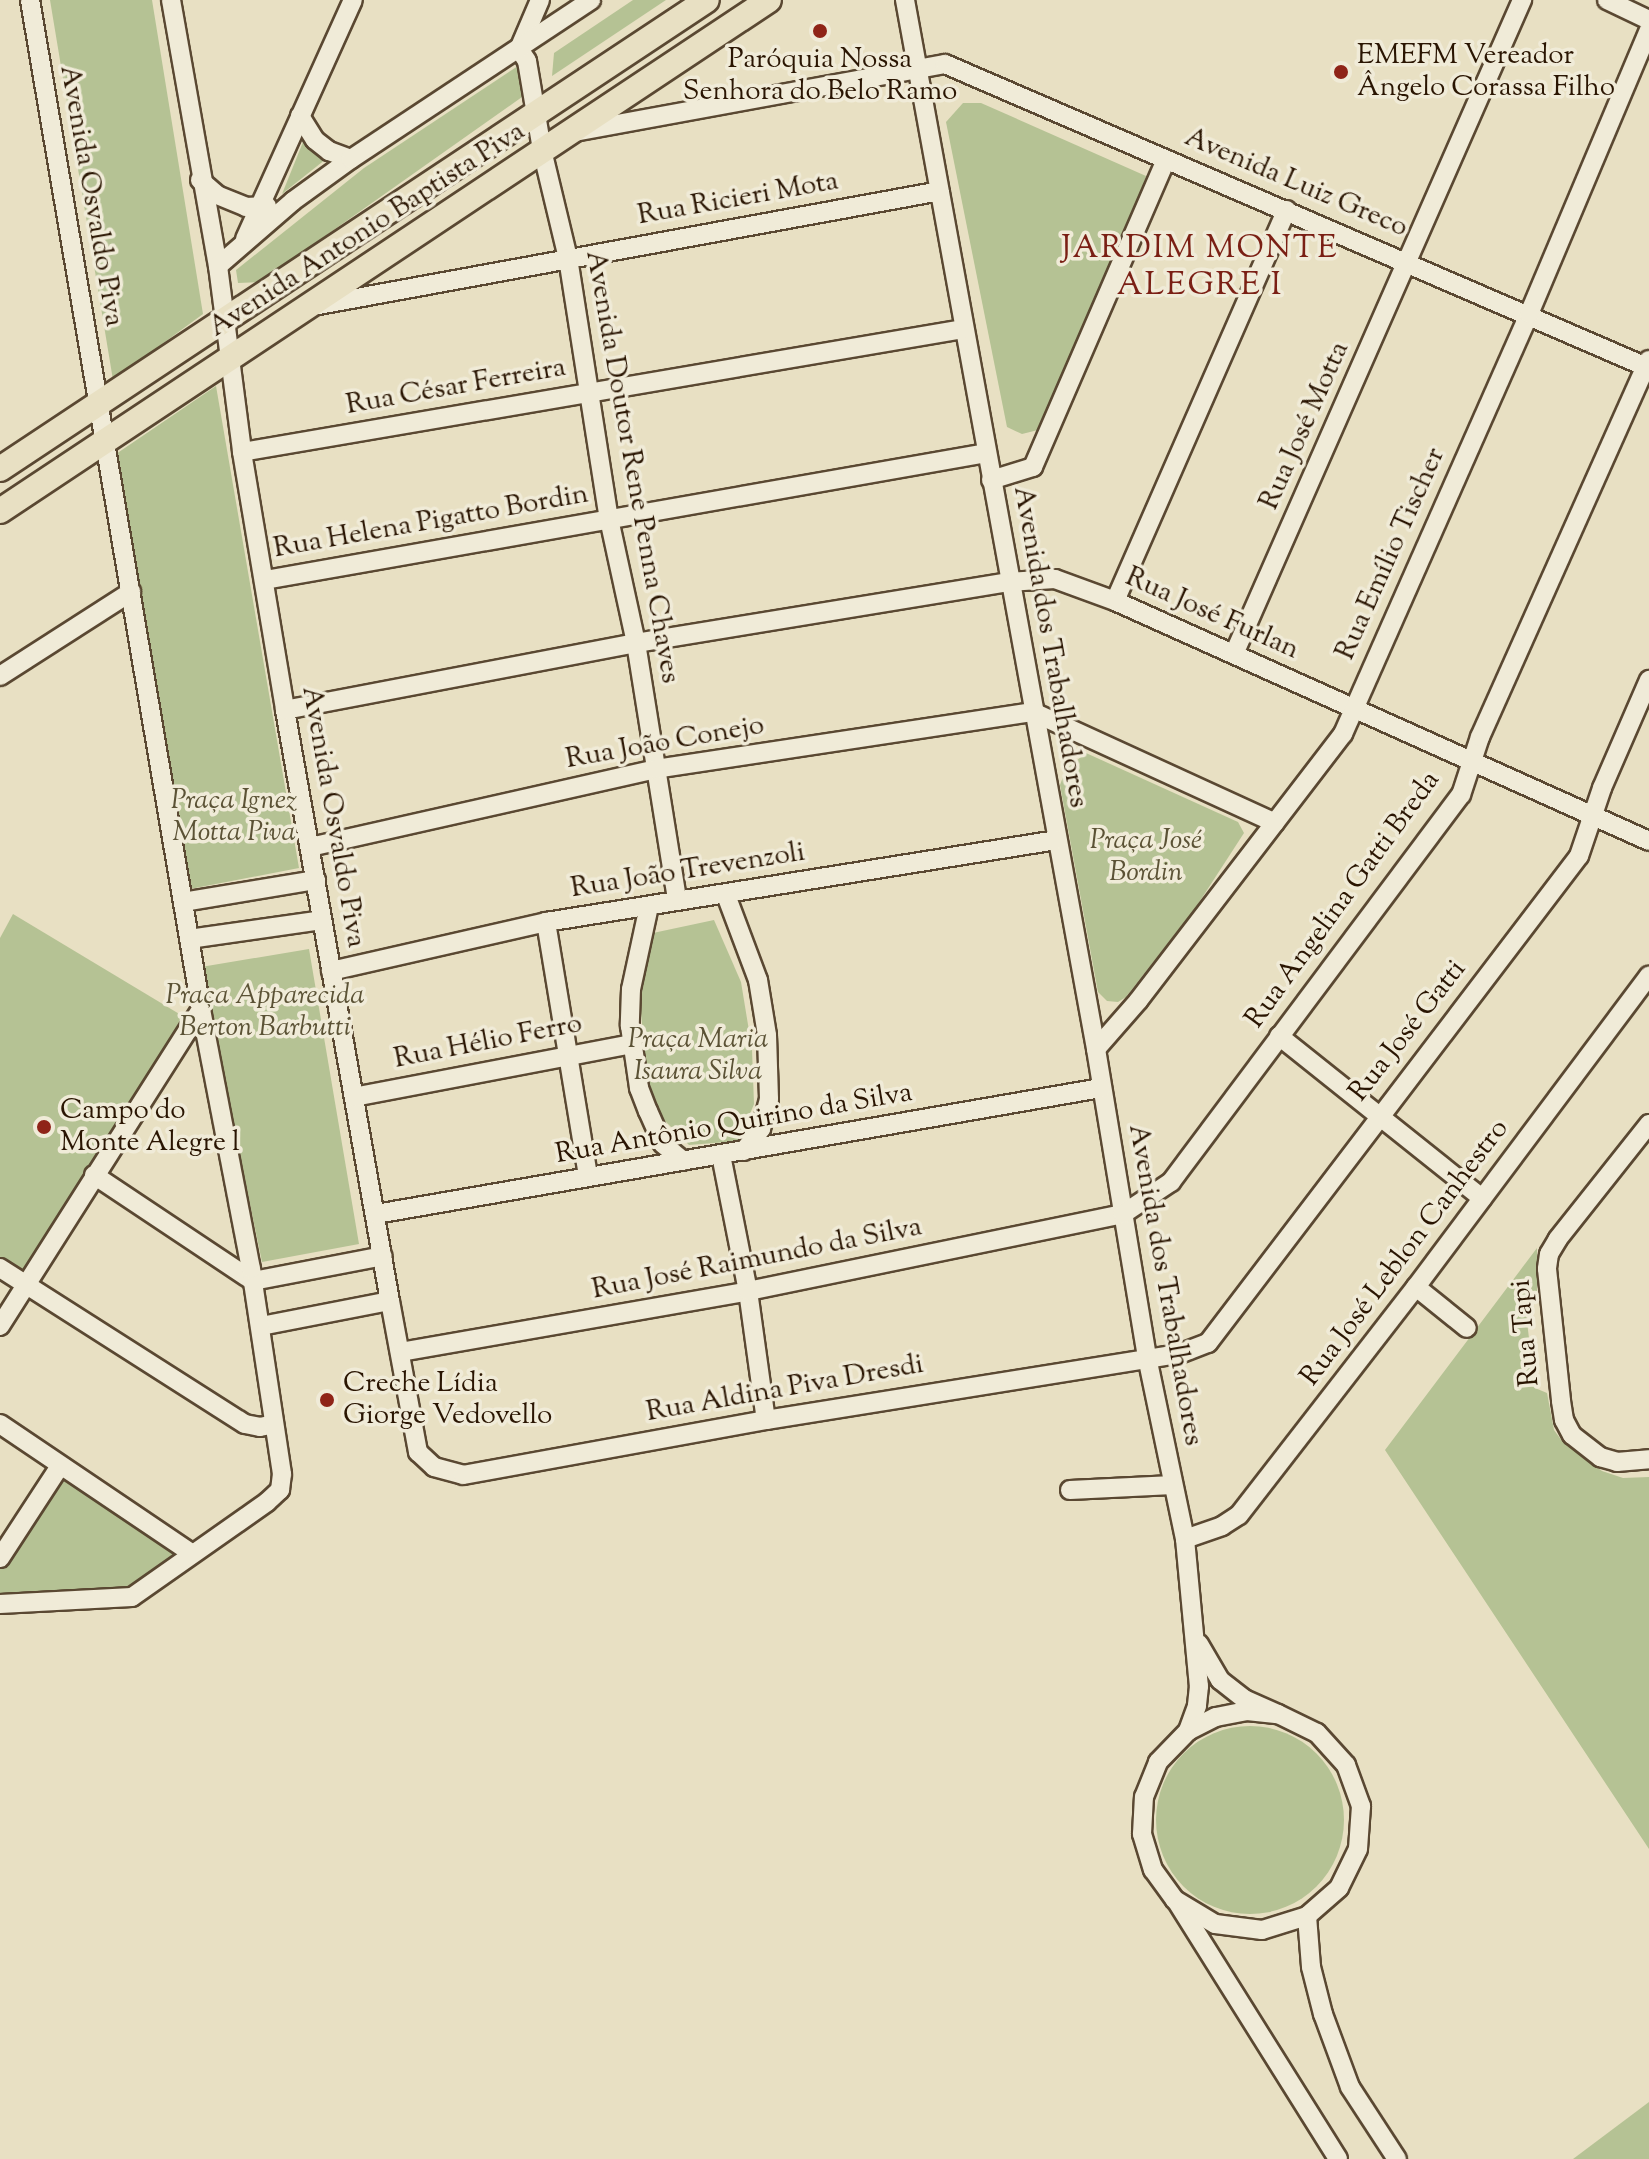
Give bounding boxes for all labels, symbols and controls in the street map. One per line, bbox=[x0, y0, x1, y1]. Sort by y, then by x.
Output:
marker: Paróquia Nossa Senhora do Belo Ramo bbox=[811, 22, 829, 40]
place label: EMEFM Vereador Ângelo Corassa Filho bbox=[1357, 39, 1615, 105]
place label: Paróquia Nossa Senhora do Belo Ramo bbox=[683, 43, 957, 109]
street label: Avenida Osvaldo Piva bbox=[51, 63, 131, 329]
marker: EMEFM Vereador Ângelo Corassa Filho bbox=[1332, 63, 1350, 81]
street label: Avenida Antonio Baptista Piva bbox=[203, 115, 531, 345]
street label: Avenida Luiz Greco bbox=[1179, 121, 1413, 245]
street label: Rua Ricieri Mota bbox=[635, 165, 841, 233]
district label: JARDIM MONTE ALEGRE I bbox=[1061, 231, 1339, 306]
street label: Avenida Doutor Rene Penna Chaves bbox=[577, 248, 687, 686]
street label: Rua José Motta bbox=[1253, 337, 1357, 515]
street label: Rua César Ferreira bbox=[344, 351, 568, 423]
street label: Rua Emílio Tischer bbox=[1329, 443, 1453, 665]
street label: Rua Helena Pigatto Bordin bbox=[271, 478, 591, 566]
street label: Avenida dos Trabalhadores bbox=[1005, 484, 1095, 810]
street label: Rua José Furlan bbox=[1120, 561, 1304, 667]
street label: Avenida Osvaldo Piva bbox=[293, 684, 373, 950]
street label: Rua João Conejo bbox=[563, 709, 767, 777]
street label: Rua Angelina Gatti Breda bbox=[1238, 765, 1448, 1035]
park label: Praça Ignez Motta Piva bbox=[171, 784, 297, 850]
park label: Praça José Bordin bbox=[1090, 824, 1202, 890]
street label: Rua João Trevenzoli bbox=[568, 836, 808, 906]
street label: Rua José Gatti bbox=[1342, 954, 1474, 1108]
park label: Praça Apparecida Berton Barbutti bbox=[165, 979, 365, 1045]
street label: Rua Hélio Ferro bbox=[391, 1007, 585, 1077]
park label: Praça Maria Isaura Silva bbox=[628, 1023, 768, 1089]
street label: Rua Antônio Quirino da Silva bbox=[553, 1076, 915, 1172]
place label: Campo do Monte Alegre l bbox=[60, 1094, 240, 1160]
street label: Rua José Leblon Canhestro bbox=[1294, 1113, 1516, 1393]
marker: Campo do Monte Alegre l bbox=[35, 1118, 53, 1136]
street label: Avenida dos Trabalhadores bbox=[1120, 1122, 1210, 1448]
street label: Rua José Raimundo da Silva bbox=[589, 1211, 925, 1307]
street label: Rua Tapi bbox=[1505, 1278, 1547, 1388]
street label: Rua Aldina Piva Dresdi bbox=[644, 1348, 926, 1430]
place label: Creche Lídia Giorge Vedovello bbox=[343, 1367, 552, 1433]
marker: Creche Lídia Giorge Vedovello bbox=[318, 1391, 336, 1409]

